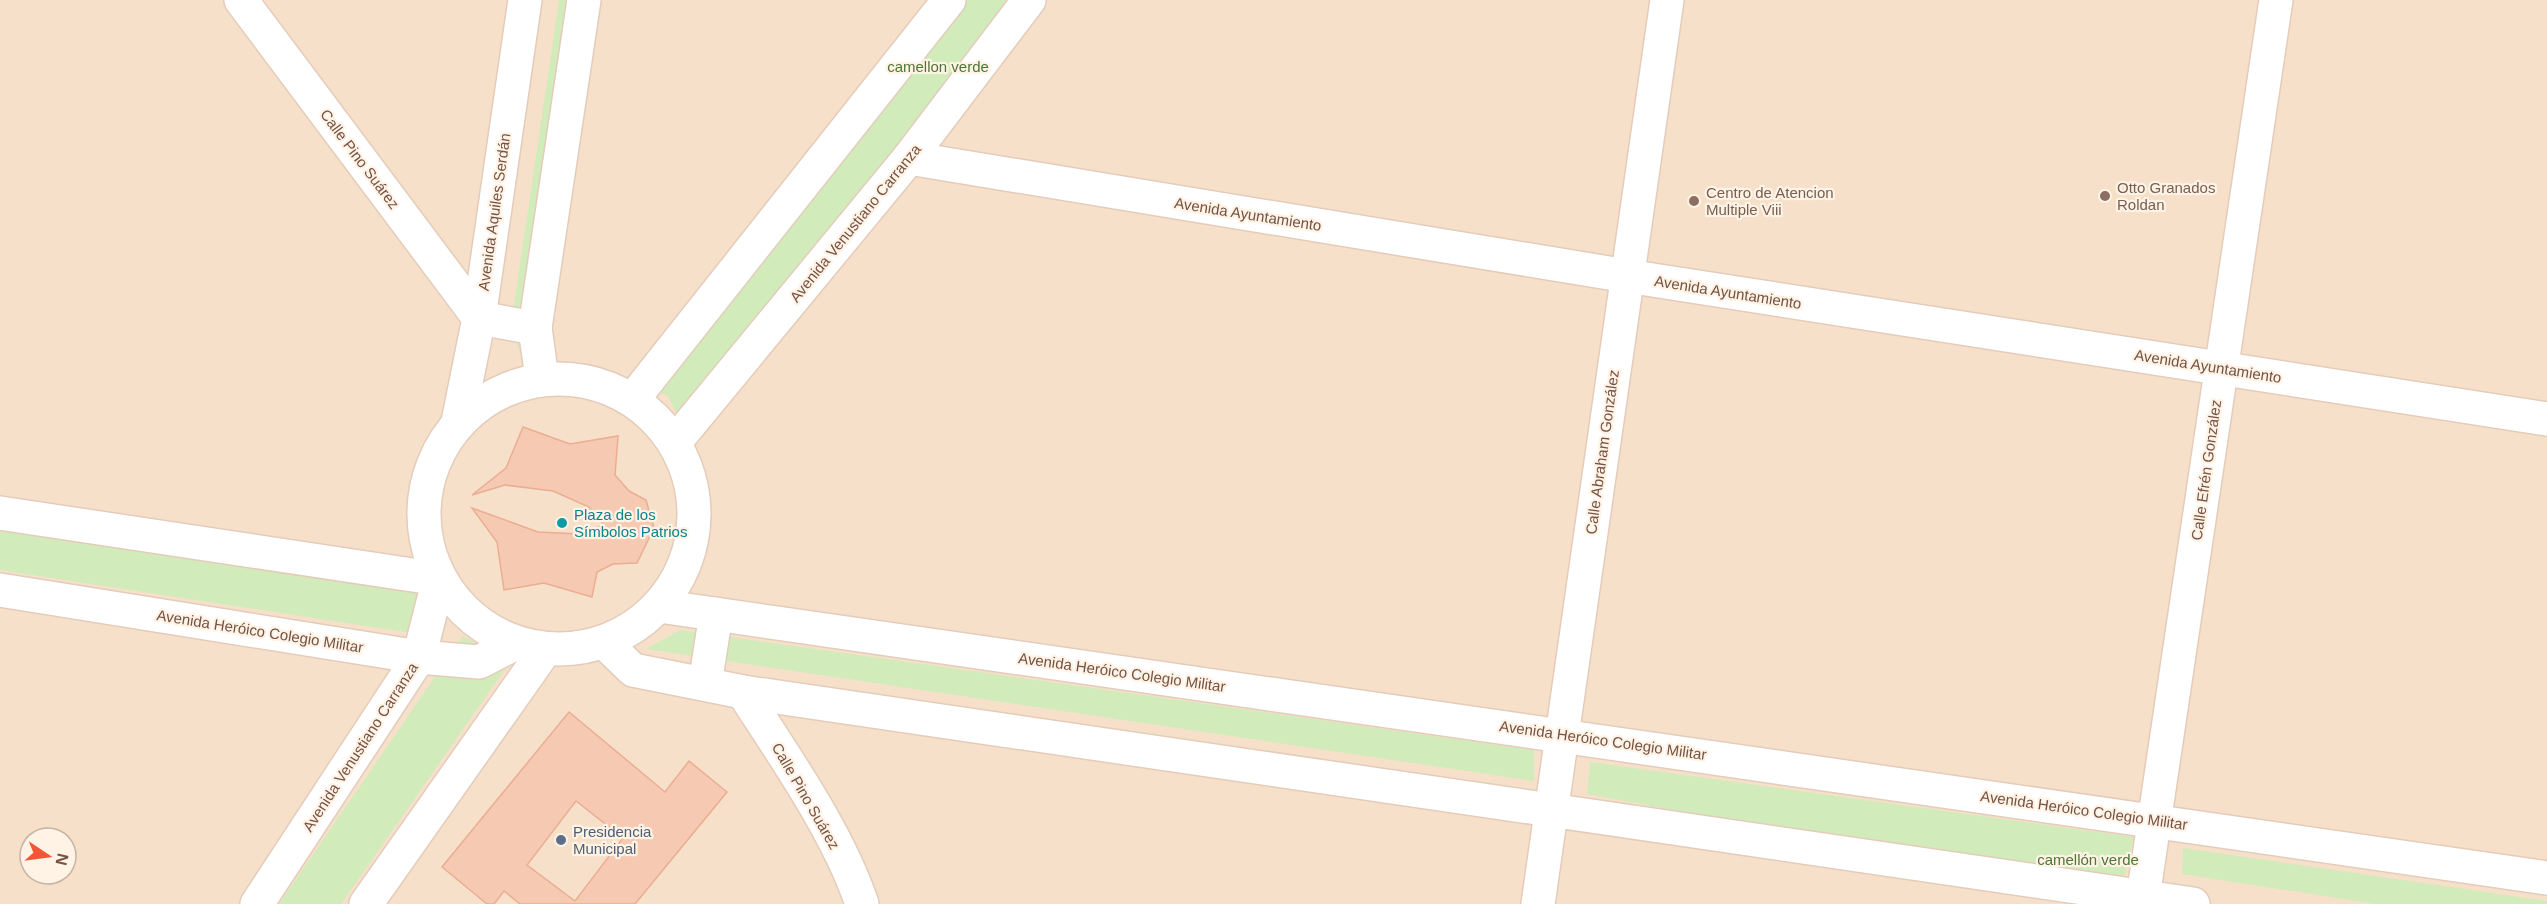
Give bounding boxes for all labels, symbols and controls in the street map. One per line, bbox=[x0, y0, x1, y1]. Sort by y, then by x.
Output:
park label: camellon verde bbox=[887, 58, 989, 75]
street label: Calle Pino Suárez bbox=[317, 106, 403, 212]
street label: Avenida Aquiles Serdán bbox=[475, 132, 513, 292]
street label: Avenida Venustiano Carranza bbox=[786, 140, 924, 305]
place label: Otto Granados Roldan bbox=[2117, 179, 2215, 213]
place label: Centro de Atencion Multiple Viii bbox=[1706, 184, 1834, 218]
marker: Otto Granados Roldan bbox=[2098, 189, 2112, 203]
street label: Avenida Ayuntamiento bbox=[1173, 194, 1323, 234]
marker: Centro de Atencion Multiple Viii bbox=[1687, 194, 1701, 208]
street label: Avenida Ayuntamiento bbox=[1653, 272, 1803, 312]
street label: Avenida Ayuntamiento bbox=[2133, 346, 2283, 386]
street label: Calle Abraham González bbox=[1582, 369, 1622, 535]
street label: Calle Efrén González bbox=[2188, 399, 2224, 541]
place label: Plaza de los Símbolos Patrios bbox=[574, 506, 687, 540]
marker: Plaza de los Símbolos Patrios bbox=[555, 516, 569, 530]
street label: Avenida Heróico Colegio Militar bbox=[155, 606, 365, 656]
street label: Avenida Heróico Colegio Militar bbox=[1017, 649, 1227, 695]
street label: Avenida Venustiano Carranza bbox=[299, 659, 421, 835]
street label: Avenida Heróico Colegio Militar bbox=[1498, 717, 1708, 763]
street label: Calle Pino Suárez bbox=[769, 740, 843, 852]
street label: Avenida Heróico Colegio Militar bbox=[1979, 787, 2189, 833]
place label: Presidencia Municipal bbox=[573, 823, 652, 857]
north arrow bbox=[18, 826, 78, 886]
marker: Presidencia Municipal bbox=[554, 833, 568, 847]
park label: camellón verde bbox=[2037, 851, 2139, 868]
text: N bbox=[53, 852, 72, 867]

